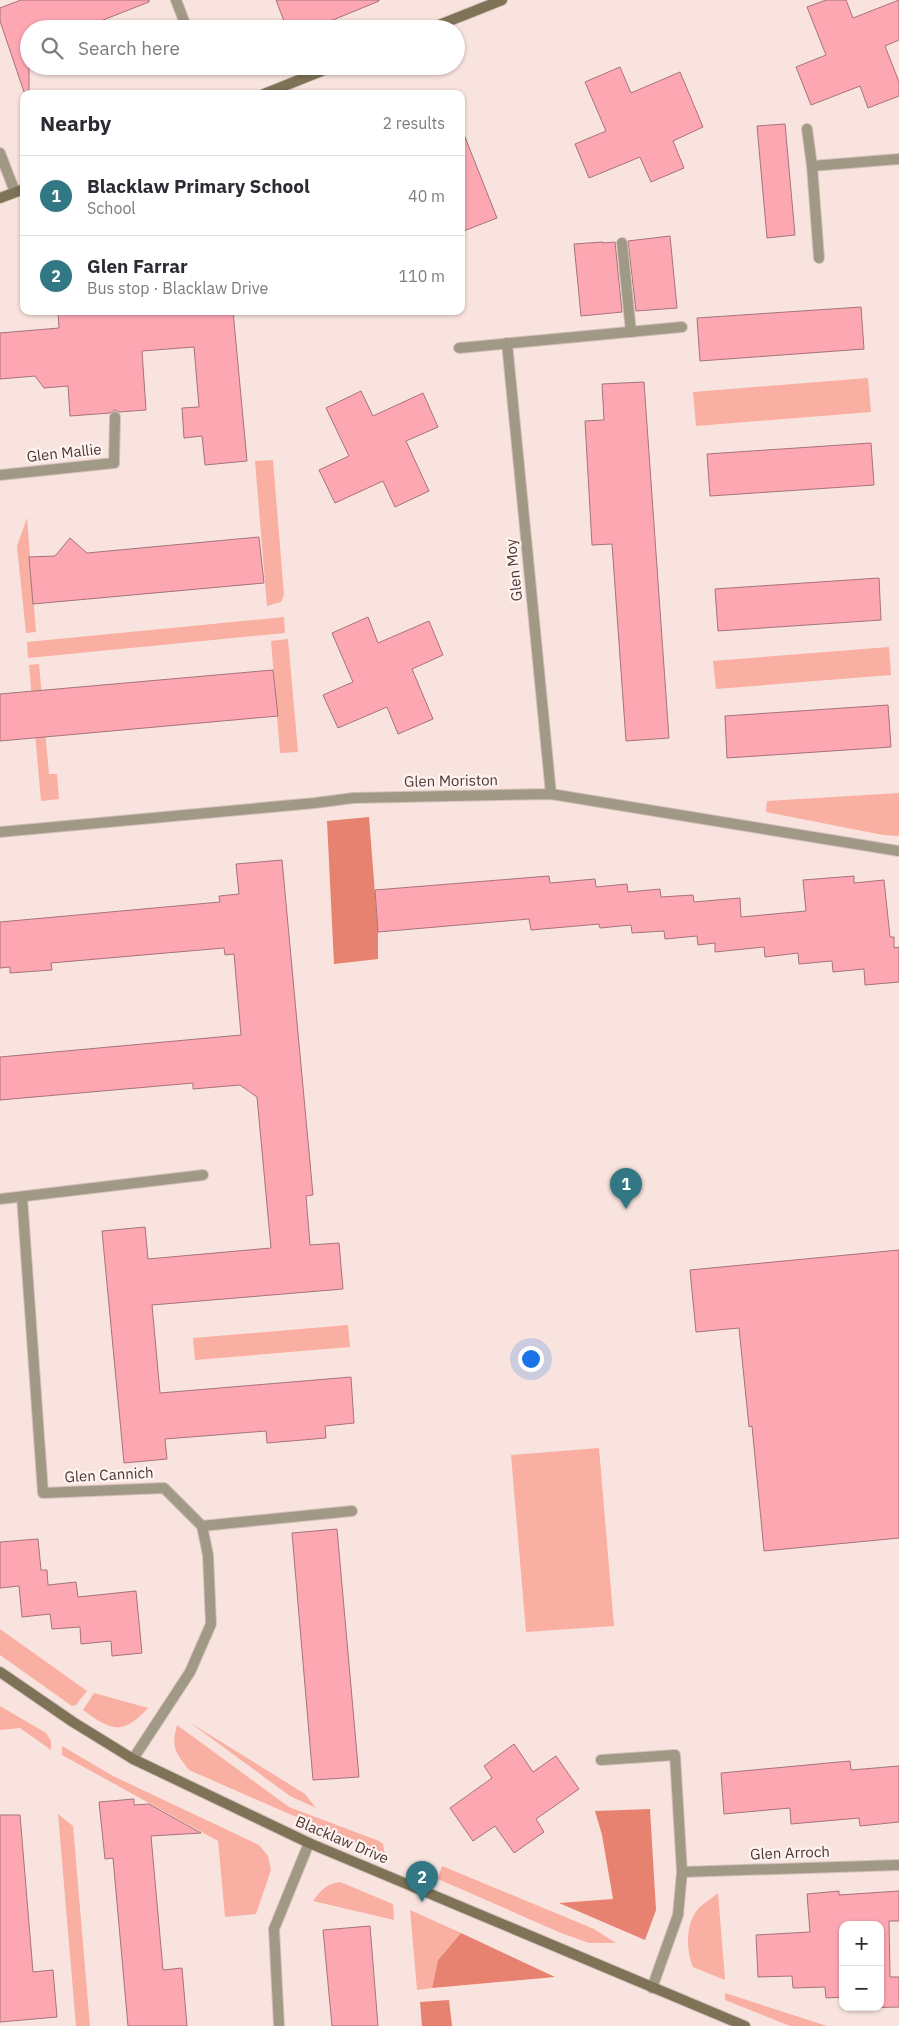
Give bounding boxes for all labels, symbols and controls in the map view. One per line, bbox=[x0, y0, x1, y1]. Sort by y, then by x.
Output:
search box bbox=[20, 20, 465, 75]
icon: search bbox=[38, 34, 66, 62]
text: Search here bbox=[78, 36, 180, 60]
text: Nearby bbox=[40, 109, 111, 137]
text: 2 results bbox=[382, 113, 445, 133]
text: Blacklaw Primary School bbox=[87, 174, 310, 198]
text: 1 bbox=[51, 186, 61, 206]
text: 40 m bbox=[408, 186, 445, 206]
text: School bbox=[87, 198, 136, 218]
text: Glen Farrar bbox=[87, 254, 188, 278]
text: 2 bbox=[51, 266, 61, 286]
text: 110 m bbox=[398, 266, 445, 286]
text: Bus stop · Blacklaw Drive bbox=[87, 278, 268, 298]
street label: Glen Mallie bbox=[26, 439, 102, 466]
street label: Glen Moy bbox=[501, 537, 526, 602]
street label: Glen Moriston bbox=[404, 770, 498, 791]
pin: 1 bbox=[610, 1168, 642, 1209]
your location bbox=[518, 1346, 544, 1372]
street label: Glen Cannich bbox=[64, 1463, 154, 1486]
street label: Blacklaw Drive bbox=[293, 1811, 392, 1868]
street label: Glen Arroch bbox=[750, 1842, 830, 1863]
pin: 2 bbox=[406, 1861, 438, 1902]
map controls bbox=[839, 1921, 884, 2011]
button: + bbox=[839, 1921, 884, 1966]
button: − bbox=[839, 1966, 884, 2011]

